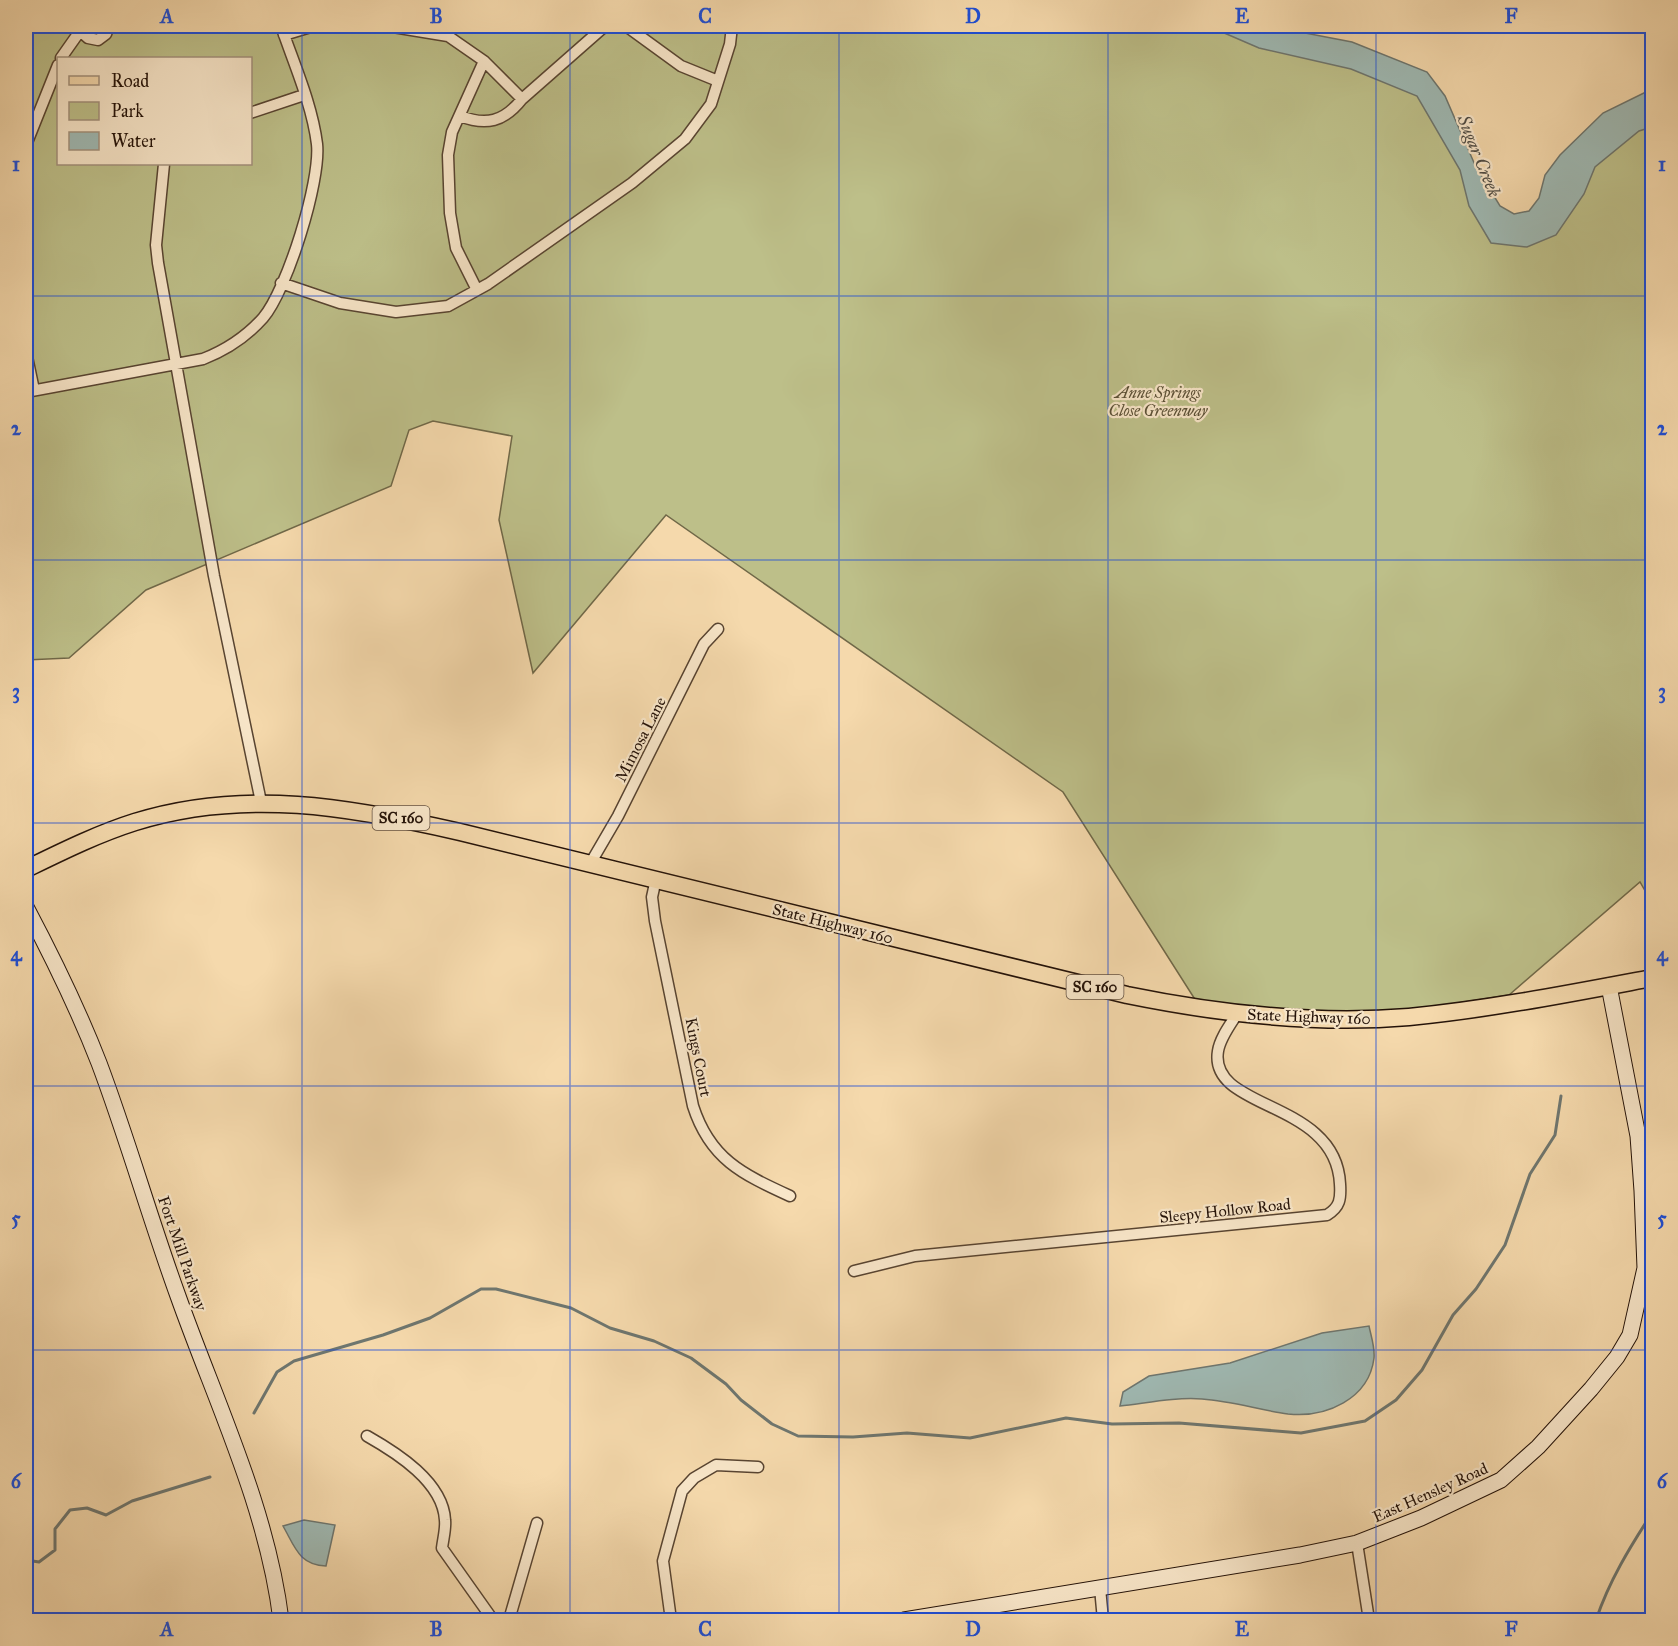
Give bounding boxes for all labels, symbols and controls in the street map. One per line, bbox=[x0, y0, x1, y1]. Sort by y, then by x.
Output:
text: A bbox=[158, 4, 174, 28]
text: B bbox=[429, 4, 443, 28]
text: C bbox=[698, 4, 712, 28]
text: D bbox=[965, 4, 981, 28]
text: E bbox=[1235, 4, 1250, 28]
text: F bbox=[1504, 4, 1518, 28]
legend bbox=[57, 57, 252, 165]
text: Road bbox=[111, 70, 149, 92]
text: Park bbox=[111, 100, 144, 122]
water label: Sugar Creek bbox=[1452, 111, 1505, 200]
text: Water bbox=[111, 130, 156, 152]
text: 1 bbox=[12, 152, 20, 176]
text: 1 bbox=[1658, 152, 1666, 176]
park label: Anne Springs Close Greenway bbox=[1109, 383, 1209, 420]
text: 2 bbox=[11, 416, 22, 440]
text: 2 bbox=[1657, 416, 1668, 440]
text: 3 bbox=[12, 679, 20, 704]
text: 3 bbox=[1658, 679, 1666, 704]
street label: Mimosa Lane bbox=[611, 693, 670, 785]
road number: SC 160 bbox=[372, 806, 430, 830]
street label: State Highway 160 bbox=[770, 899, 895, 949]
text: 4 bbox=[10, 942, 22, 967]
text: 4 bbox=[1656, 942, 1668, 967]
road number: SC 160 bbox=[1066, 975, 1124, 999]
street label: State Highway 160 bbox=[1247, 1005, 1371, 1029]
street label: Kings Court bbox=[681, 1016, 716, 1099]
street label: Fort Mill Parkway bbox=[154, 1193, 211, 1313]
street label: Sleepy Hollow Road bbox=[1158, 1194, 1292, 1227]
text: 5 bbox=[11, 1206, 21, 1230]
text: 5 bbox=[1657, 1206, 1667, 1230]
street label: East Hensley Road bbox=[1370, 1459, 1491, 1526]
text: 6 bbox=[11, 1469, 23, 1493]
text: 6 bbox=[1657, 1469, 1669, 1493]
text: A bbox=[158, 1617, 174, 1641]
text: B bbox=[429, 1617, 443, 1641]
text: C bbox=[698, 1617, 712, 1641]
text: D bbox=[965, 1617, 981, 1641]
text: E bbox=[1235, 1617, 1250, 1641]
text: F bbox=[1504, 1617, 1518, 1641]

